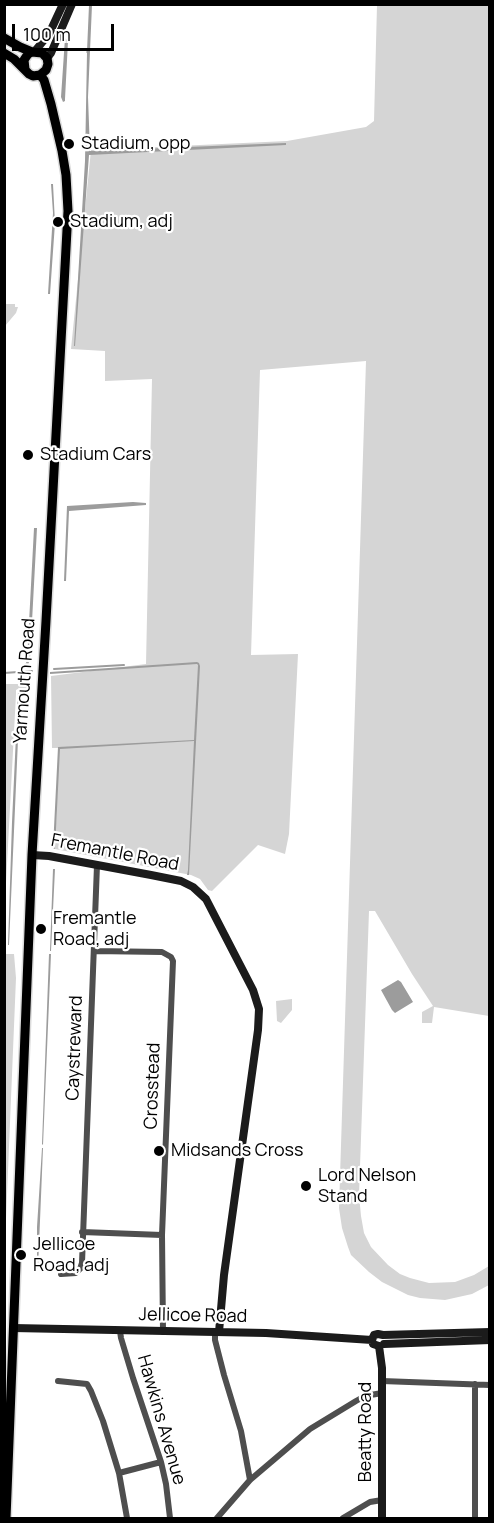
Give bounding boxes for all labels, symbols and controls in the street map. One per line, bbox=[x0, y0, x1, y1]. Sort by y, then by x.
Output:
scale bar bbox=[15, 12, 117, 50]
text: 100 m bbox=[23, 22, 71, 46]
place label: Stadium, opp bbox=[81, 133, 190, 155]
marker: Stadium, opp bbox=[62, 137, 76, 151]
place label: Stadium, adj bbox=[70, 211, 173, 233]
marker: Stadium, adj bbox=[51, 215, 65, 229]
place label: Stadium Cars bbox=[40, 444, 151, 466]
marker: Stadium Cars bbox=[21, 448, 35, 462]
street label: Yarmouth Road bbox=[10, 618, 40, 744]
street label: Fremantle Road bbox=[49, 830, 181, 876]
place label: Fremantle Road, adj bbox=[53, 908, 137, 950]
marker: Fremantle Road, adj bbox=[34, 922, 48, 936]
street label: Caystreward bbox=[62, 995, 88, 1101]
street label: Crosstead bbox=[141, 1042, 165, 1130]
place label: Midsands Cross bbox=[171, 1140, 303, 1162]
marker: Midsands Cross bbox=[152, 1144, 166, 1158]
place label: Lord Nelson Stand bbox=[318, 1165, 416, 1208]
marker: Lord Nelson Stand bbox=[299, 1179, 313, 1193]
place label: Jellicoe Road, adj bbox=[33, 1234, 109, 1276]
marker: Jellicoe Road, adj bbox=[14, 1248, 28, 1262]
street label: Jellicoe Road bbox=[139, 1304, 247, 1328]
street label: Hawkins Avenue bbox=[132, 1352, 190, 1488]
street label: Beatty Road bbox=[355, 1382, 377, 1482]

